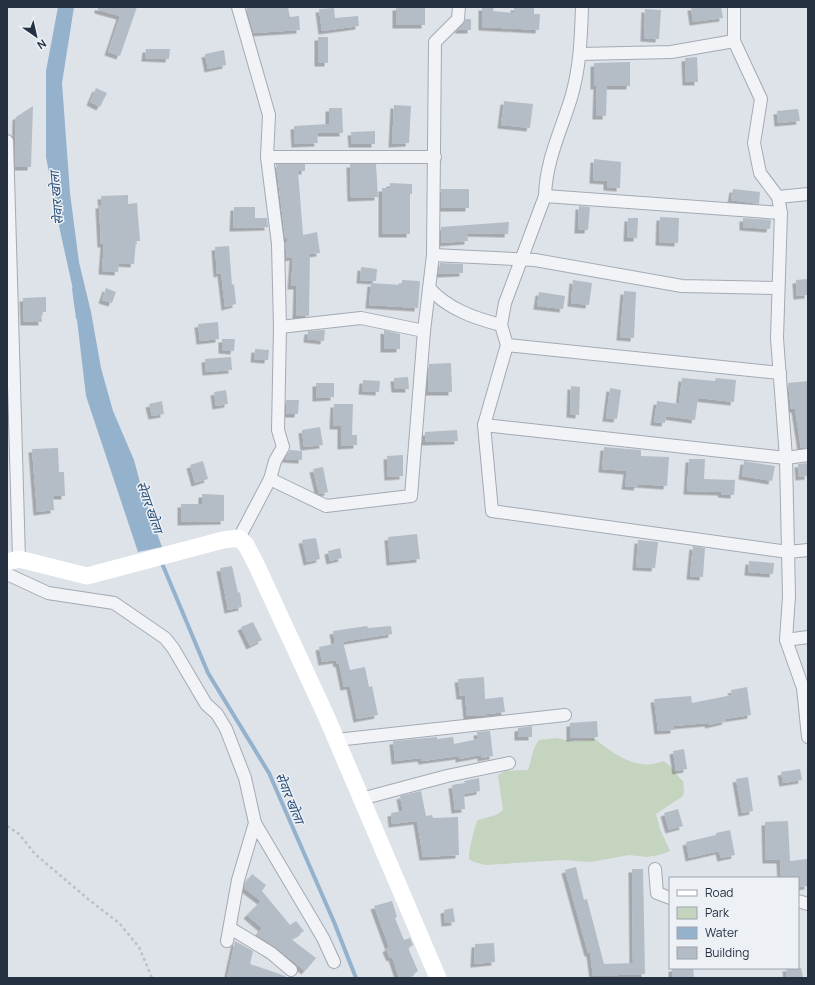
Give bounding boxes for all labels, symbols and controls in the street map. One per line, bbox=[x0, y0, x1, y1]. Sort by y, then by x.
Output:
north arrow bbox=[16, 16, 56, 56]
text: N bbox=[34, 36, 49, 53]
water label: सेवार खोला bbox=[44, 168, 67, 225]
water label: सेवार खोला bbox=[132, 479, 169, 538]
water label: सेवार खोला bbox=[271, 770, 310, 829]
legend bbox=[669, 877, 799, 969]
text: Road bbox=[705, 884, 733, 901]
text: Park bbox=[705, 904, 730, 921]
text: Water bbox=[705, 924, 739, 941]
text: Building bbox=[705, 944, 749, 961]

